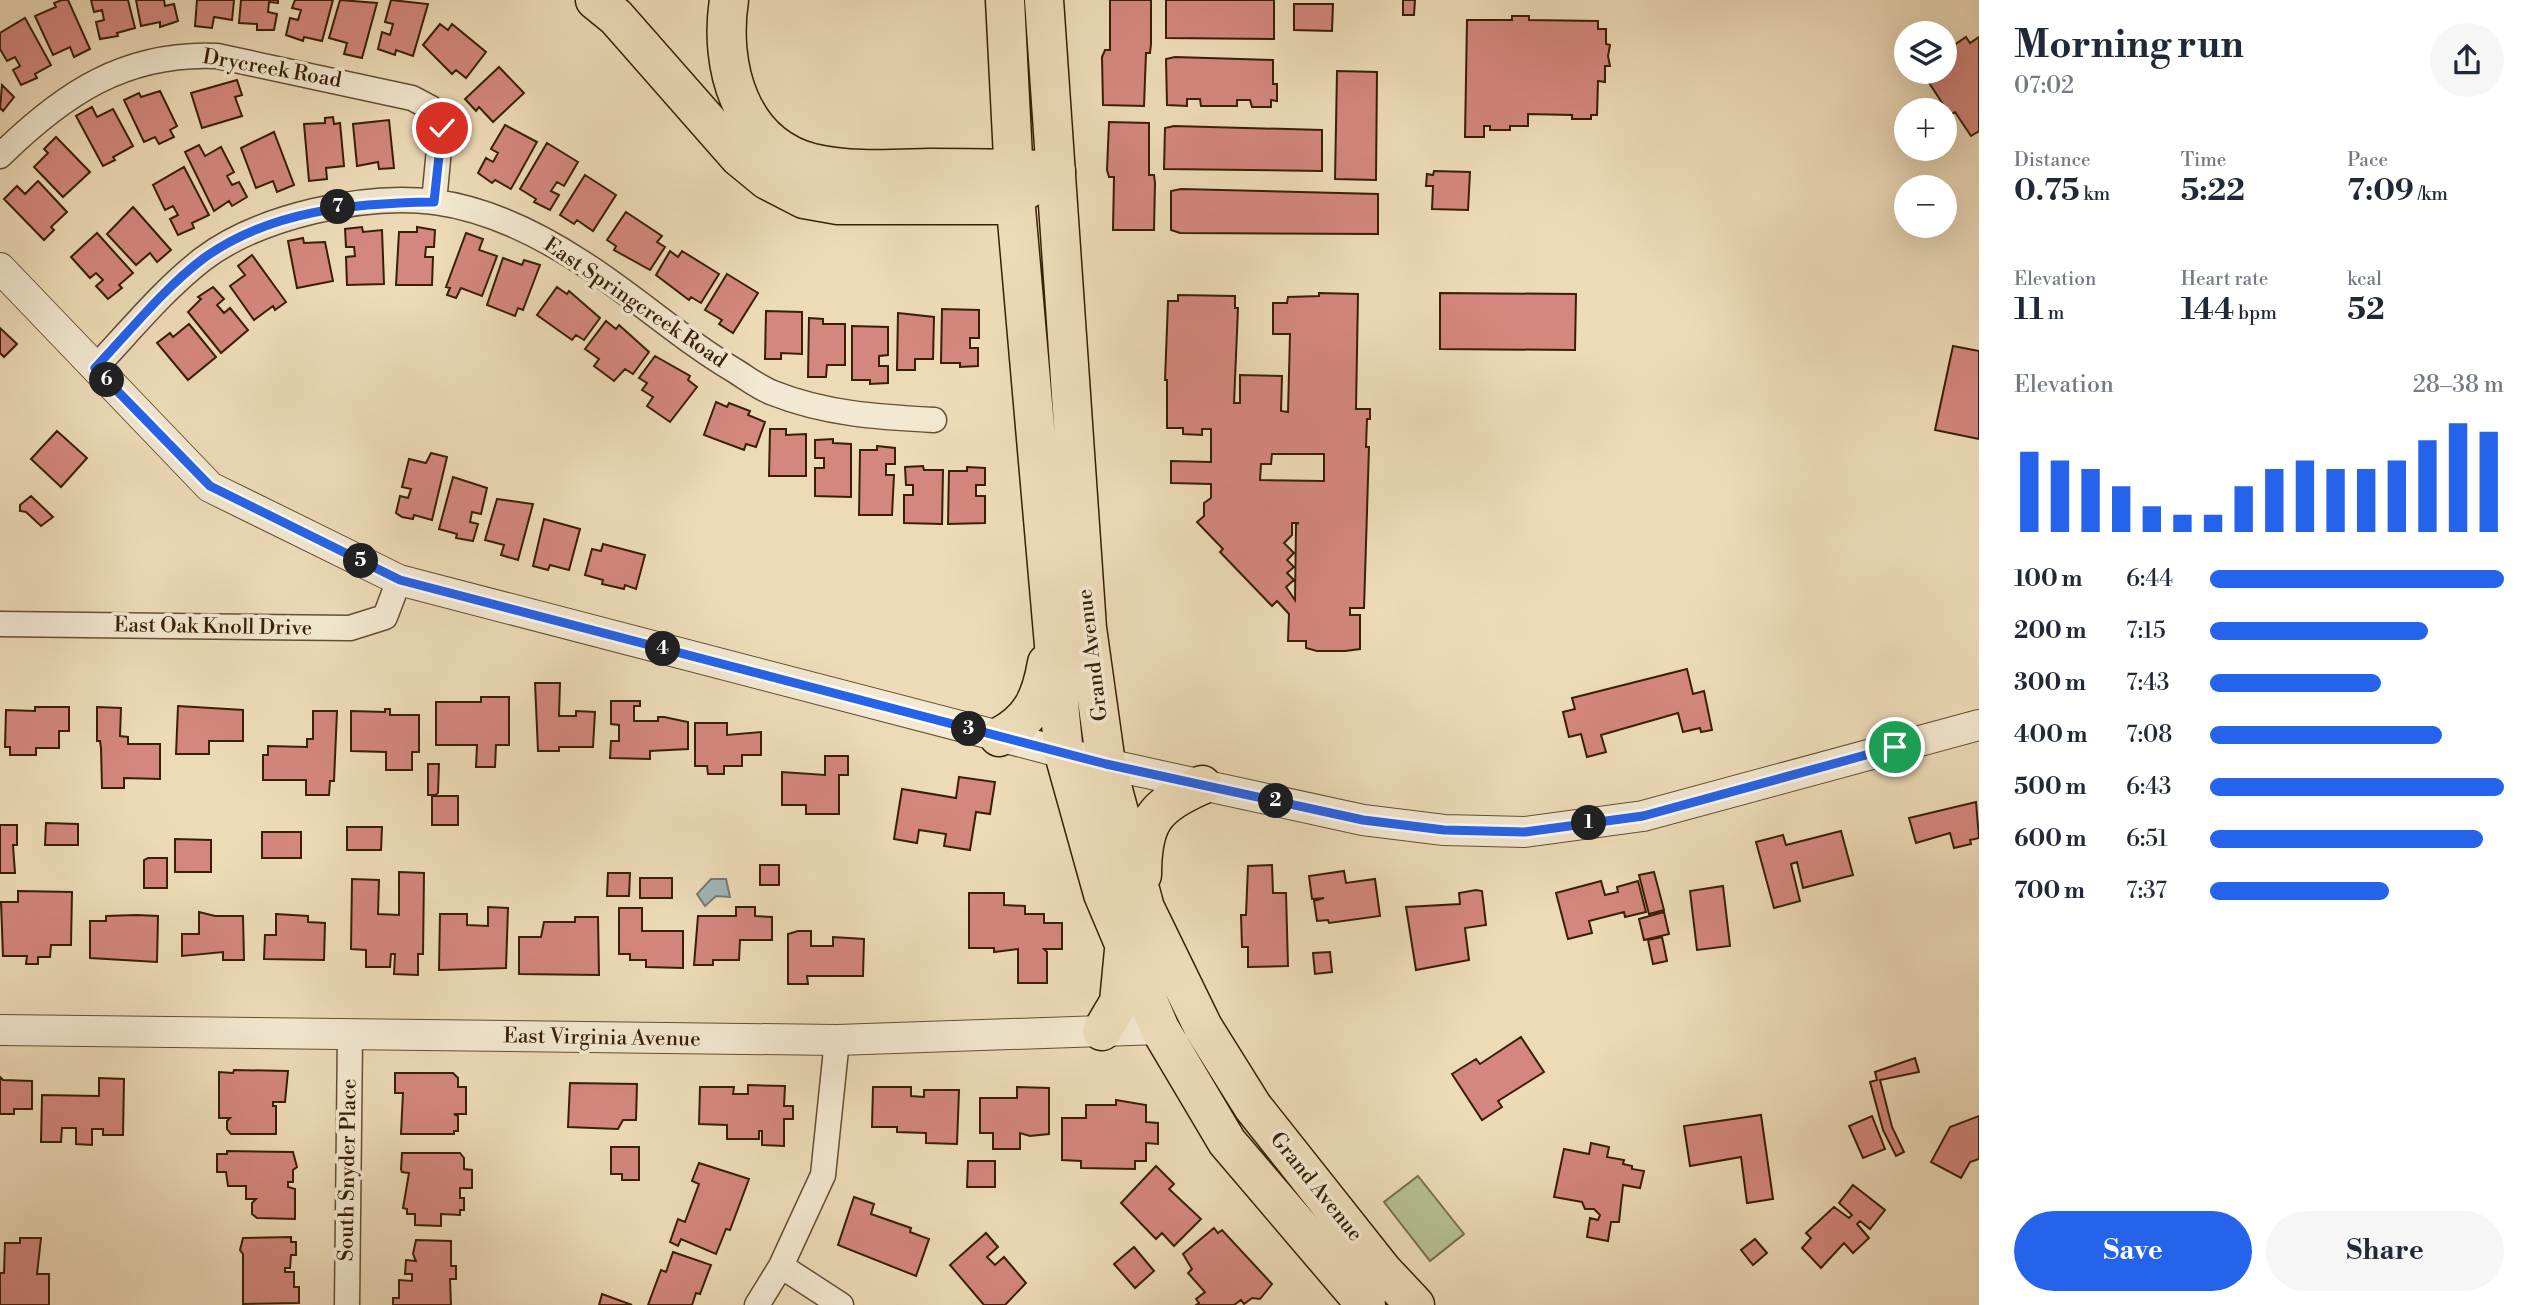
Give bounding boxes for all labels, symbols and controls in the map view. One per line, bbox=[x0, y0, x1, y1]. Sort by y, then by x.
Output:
map controls bbox=[1894, 21, 1957, 238]
button: layers bbox=[1894, 21, 1957, 84]
text: Morning run bbox=[2014, 22, 2244, 69]
button: share bbox=[2430, 23, 2504, 97]
street label: Drycreek Road bbox=[201, 44, 344, 94]
text: 07:02 bbox=[2014, 72, 2074, 100]
pin bbox=[412, 98, 472, 158]
button: + bbox=[1894, 98, 1957, 161]
icon: check bbox=[423, 109, 461, 147]
text: Distance bbox=[2014, 148, 2091, 172]
text: Time bbox=[2181, 148, 2226, 172]
text: Pace bbox=[2347, 148, 2388, 172]
text: 0.75 bbox=[2014, 172, 2080, 210]
text: 5:22 bbox=[2181, 172, 2245, 210]
text: 7:09 bbox=[2347, 172, 2414, 210]
button: − bbox=[1894, 175, 1957, 238]
text: km bbox=[2080, 182, 2110, 206]
text: /km bbox=[2414, 182, 2448, 206]
pin: 7 bbox=[320, 190, 356, 224]
text: 7 bbox=[332, 194, 343, 218]
street label: East Springcreek Road bbox=[539, 232, 731, 374]
text: Elevation bbox=[2014, 267, 2096, 291]
text: Heart rate bbox=[2181, 267, 2268, 291]
text: kcal bbox=[2347, 267, 2382, 291]
text: 11 bbox=[2014, 291, 2044, 329]
text: 144 bbox=[2181, 291, 2234, 329]
text: 52 bbox=[2347, 291, 2385, 329]
text: m bbox=[2044, 301, 2064, 325]
text: bpm bbox=[2234, 301, 2277, 325]
pin: 6 bbox=[90, 362, 124, 398]
text: 6 bbox=[101, 367, 112, 391]
text: Elevation bbox=[2014, 371, 2114, 399]
text: 28–38 m bbox=[2413, 371, 2504, 399]
pin: 5 bbox=[344, 544, 378, 578]
text: 5 bbox=[355, 548, 366, 572]
text: 100 m bbox=[2014, 565, 2082, 593]
text: 6:44 bbox=[2126, 565, 2173, 593]
street label: Grand Avenue bbox=[1072, 587, 1114, 723]
street label: East Oak Knoll Drive bbox=[114, 612, 312, 642]
text: 200 m bbox=[2014, 617, 2086, 645]
text: 7:15 bbox=[2126, 617, 2166, 645]
pin: 4 bbox=[646, 632, 680, 666]
text: 4 bbox=[656, 636, 669, 660]
text: 300 m bbox=[2014, 669, 2086, 697]
text: 7:43 bbox=[2126, 669, 2169, 697]
pin: 3 bbox=[951, 712, 986, 746]
text: 3 bbox=[963, 716, 974, 740]
pin bbox=[1865, 717, 1925, 777]
text: 400 m bbox=[2014, 721, 2087, 749]
text: 7:08 bbox=[2126, 721, 2172, 749]
icon: arrive bbox=[1876, 728, 1914, 766]
text: 500 m bbox=[2014, 773, 2086, 801]
text: 6:43 bbox=[2126, 773, 2172, 801]
pin: 2 bbox=[1258, 784, 1294, 818]
text: 2 bbox=[1270, 788, 1281, 812]
pin: 1 bbox=[1572, 806, 1606, 840]
text: 1 bbox=[1584, 810, 1593, 834]
text: 600 m bbox=[2014, 825, 2087, 853]
text: 6:51 bbox=[2126, 825, 2168, 853]
text: 700 m bbox=[2014, 877, 2085, 905]
text: 7:37 bbox=[2126, 877, 2167, 905]
street label: East Virginia Avenue bbox=[503, 1023, 701, 1053]
street label: South Snyder Place bbox=[333, 1078, 363, 1262]
street label: Grand Avenue bbox=[1264, 1127, 1368, 1247]
button: Save bbox=[2014, 1211, 2252, 1291]
button: Share bbox=[2266, 1211, 2504, 1291]

